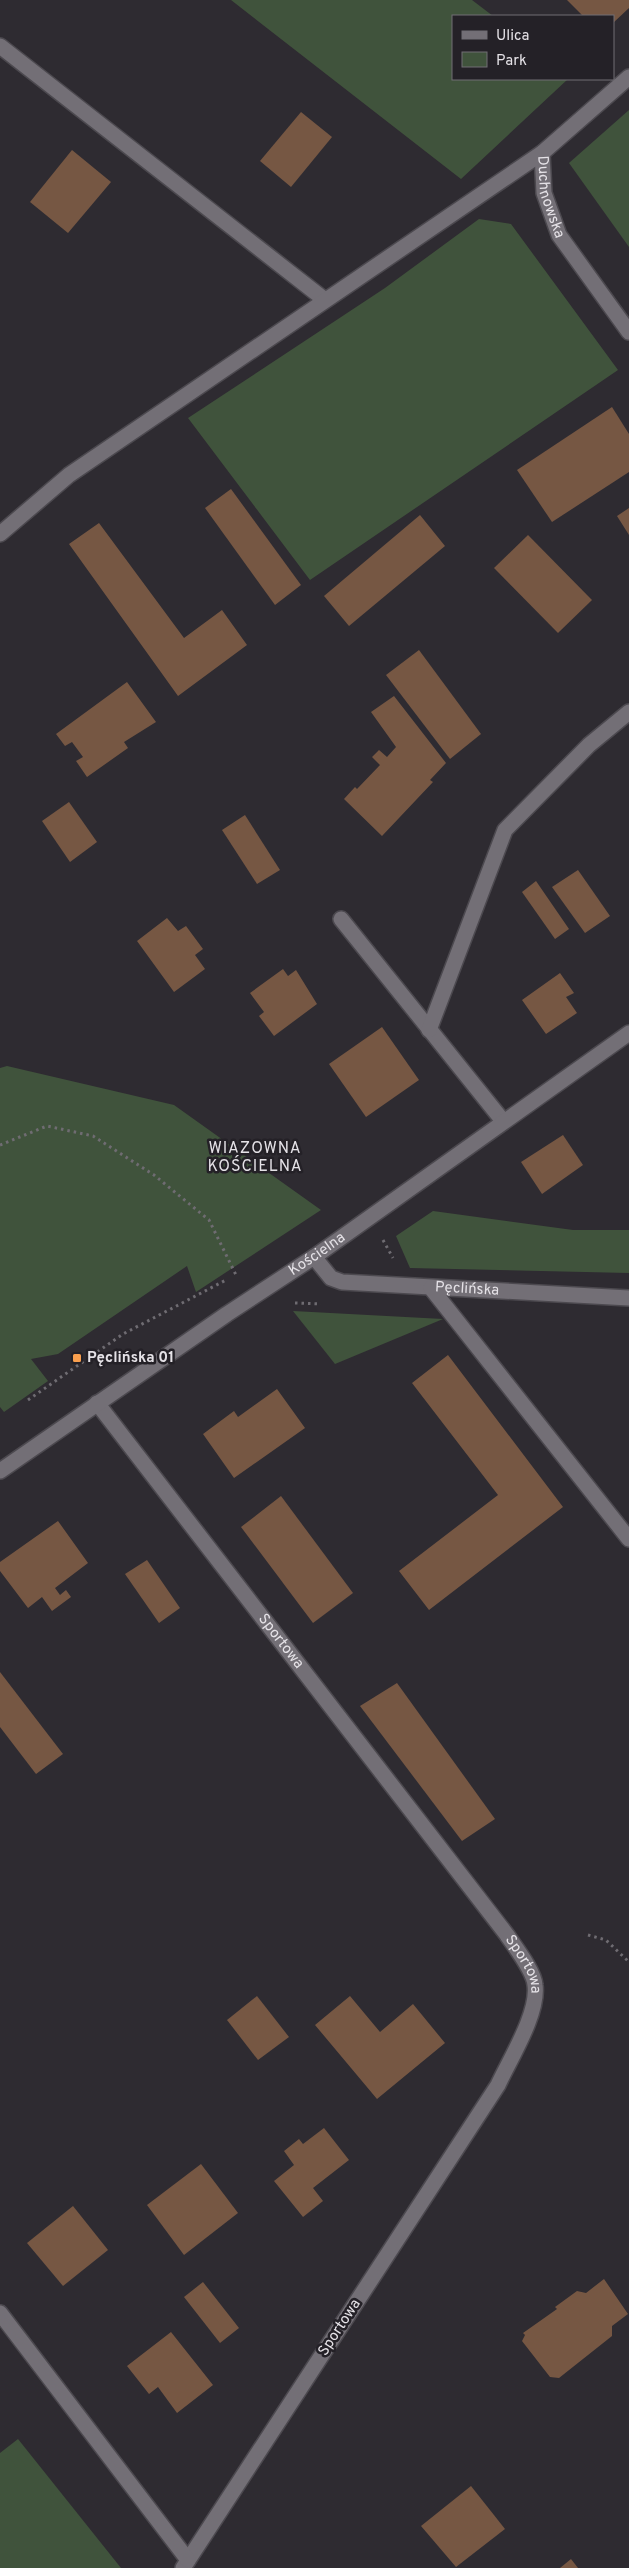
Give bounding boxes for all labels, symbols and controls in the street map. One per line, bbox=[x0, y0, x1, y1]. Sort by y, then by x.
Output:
legend bbox=[452, 15, 614, 80]
text: Ulica bbox=[496, 27, 529, 46]
text: Park bbox=[496, 52, 527, 71]
street label: Duchnowska bbox=[533, 155, 569, 241]
district label: WIĄZOWNA KOŚCIELNA bbox=[207, 1139, 303, 1177]
street label: Kościelna bbox=[285, 1228, 349, 1280]
street label: Pęclińska bbox=[435, 1278, 500, 1300]
place label: Pęclińska 01 bbox=[87, 1349, 174, 1368]
marker: Pęclińska 01 bbox=[71, 1352, 83, 1364]
street label: Sportowa bbox=[254, 1610, 308, 1673]
street label: Sportowa bbox=[500, 1931, 545, 1994]
street label: Sportowa bbox=[315, 2296, 365, 2360]

